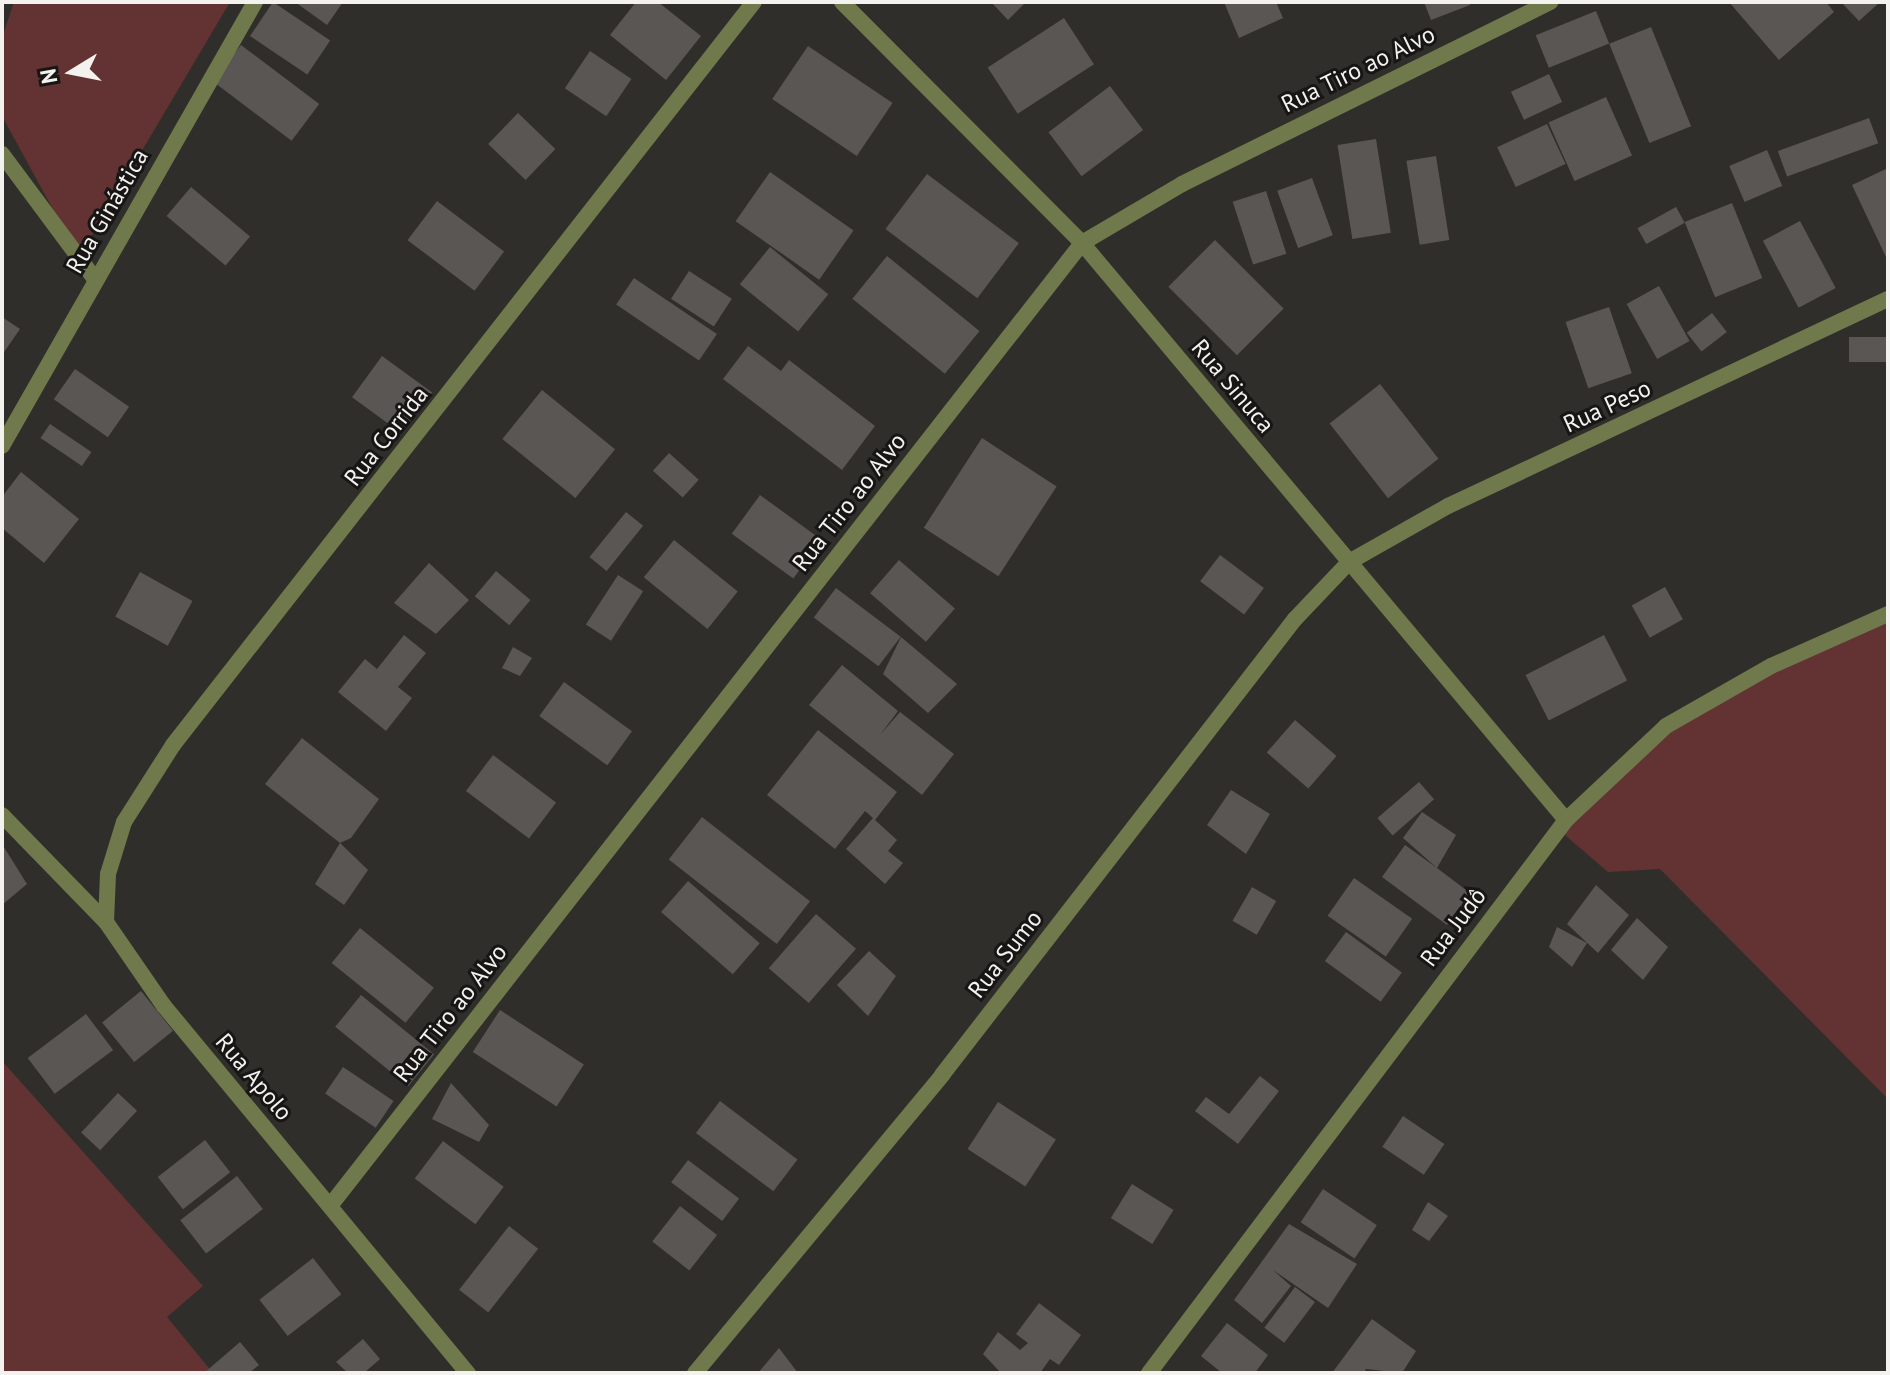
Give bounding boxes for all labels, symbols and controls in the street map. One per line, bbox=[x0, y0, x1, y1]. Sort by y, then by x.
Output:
street label: Rua Tiro ao Alvo bbox=[1276, 19, 1440, 119]
north arrow bbox=[32, 32, 112, 112]
text: N bbox=[33, 67, 63, 86]
street label: Rua Ginástica bbox=[60, 144, 154, 278]
street label: Rua Sinuca bbox=[1186, 333, 1280, 439]
street label: Rua Peso bbox=[1559, 373, 1655, 439]
street label: Rua Corrida bbox=[338, 380, 434, 492]
street label: Rua Tiro ao Alvo bbox=[786, 427, 912, 577]
street label: Rua Judô bbox=[1414, 882, 1492, 972]
street label: Rua Sumo bbox=[962, 904, 1048, 1004]
street label: Rua Tiro ao Alvo bbox=[387, 938, 513, 1088]
street label: Rua Apolo bbox=[209, 1028, 299, 1126]

